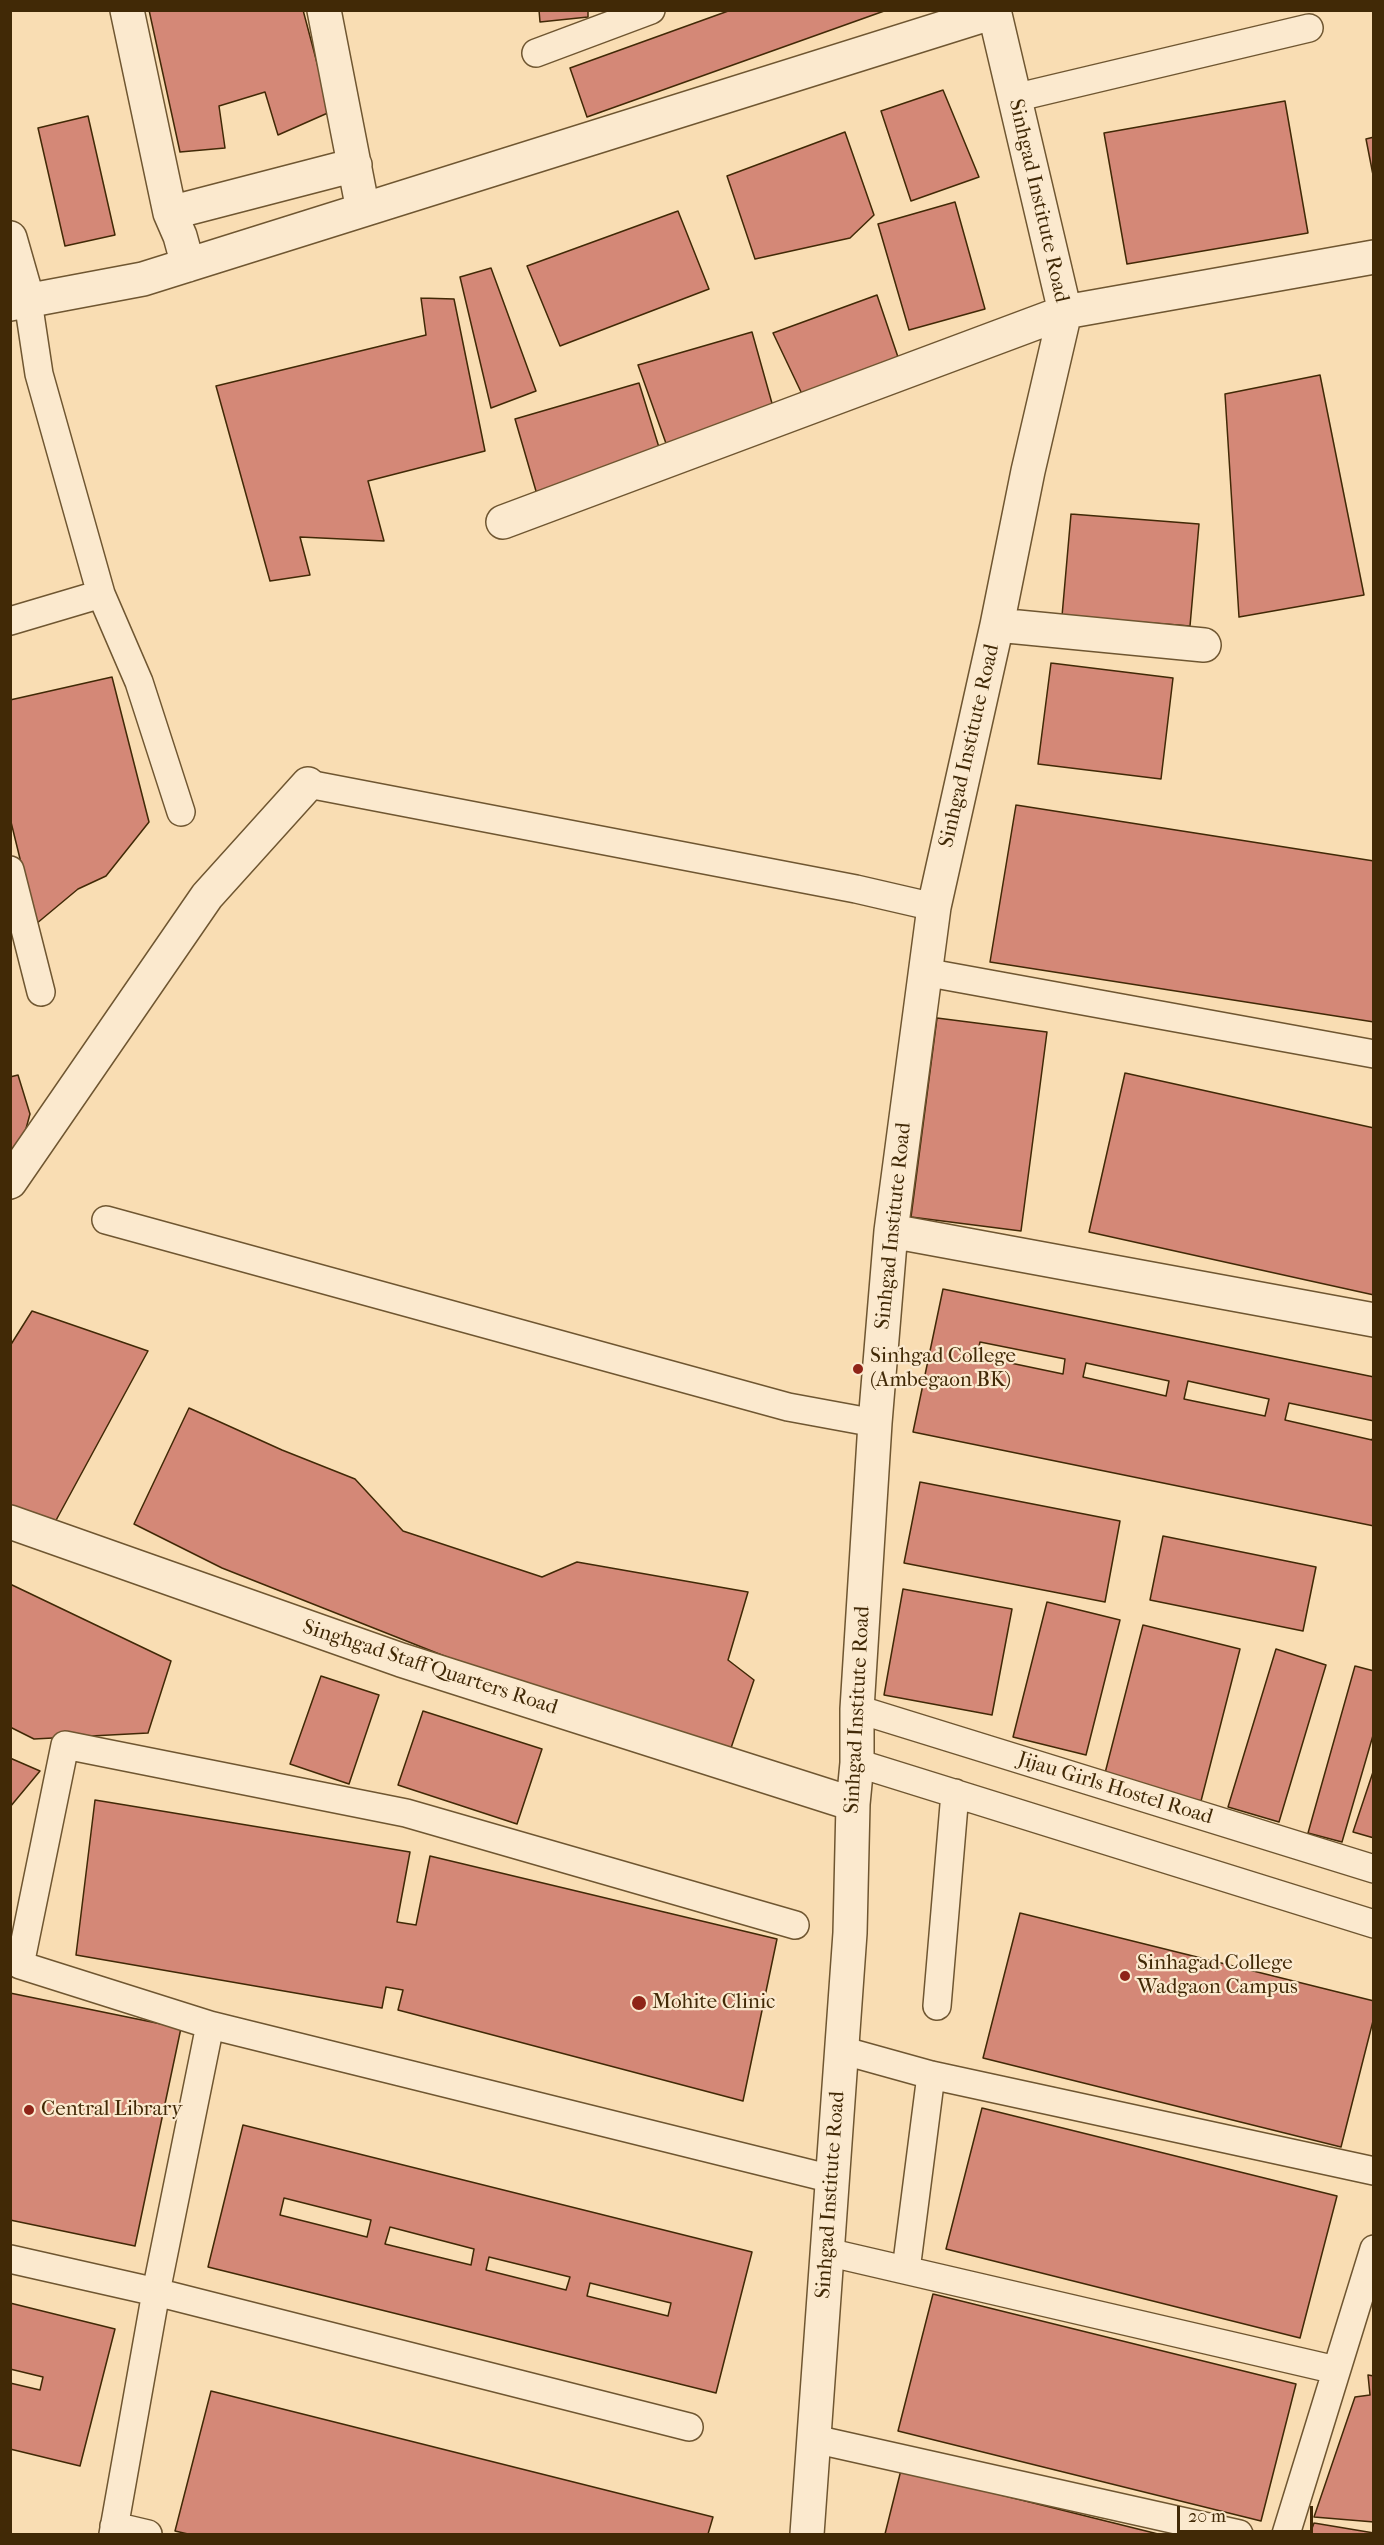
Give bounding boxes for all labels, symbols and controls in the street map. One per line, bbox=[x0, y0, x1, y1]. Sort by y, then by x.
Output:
street label: Sinhgad Institute Road bbox=[1002, 97, 1074, 305]
street label: Sinhgad Institute Road bbox=[934, 642, 1006, 850]
street label: Sinhgad Institute Road bbox=[871, 1121, 917, 1331]
place label: Sinhgad College (Ambegaon BK) bbox=[870, 1344, 1016, 1394]
marker: Sinhgad College (Ambegaon BK) bbox=[851, 1362, 865, 1376]
street label: Sinhgad Institute Road bbox=[840, 1606, 876, 1814]
street label: Singhgad Staff Quarters Road bbox=[299, 1615, 561, 1721]
street label: Jijau Girls Hostel Road bbox=[1014, 1747, 1216, 1831]
place label: Sinhagad College Wadgaon Campus bbox=[1137, 1951, 1298, 2001]
marker: Sinhagad College Wadgaon Campus bbox=[1118, 1969, 1132, 1983]
place label: Mohite Clinic bbox=[652, 1990, 775, 2016]
marker: Mohite Clinic bbox=[630, 1994, 648, 2012]
street label: Sinhgad Institute Road bbox=[811, 2090, 851, 2300]
place label: Central Library bbox=[41, 2097, 182, 2123]
marker: Central Library bbox=[22, 2103, 36, 2117]
scale bar bbox=[1180, 2494, 1316, 2532]
text: 20 m bbox=[1188, 2506, 1226, 2527]

